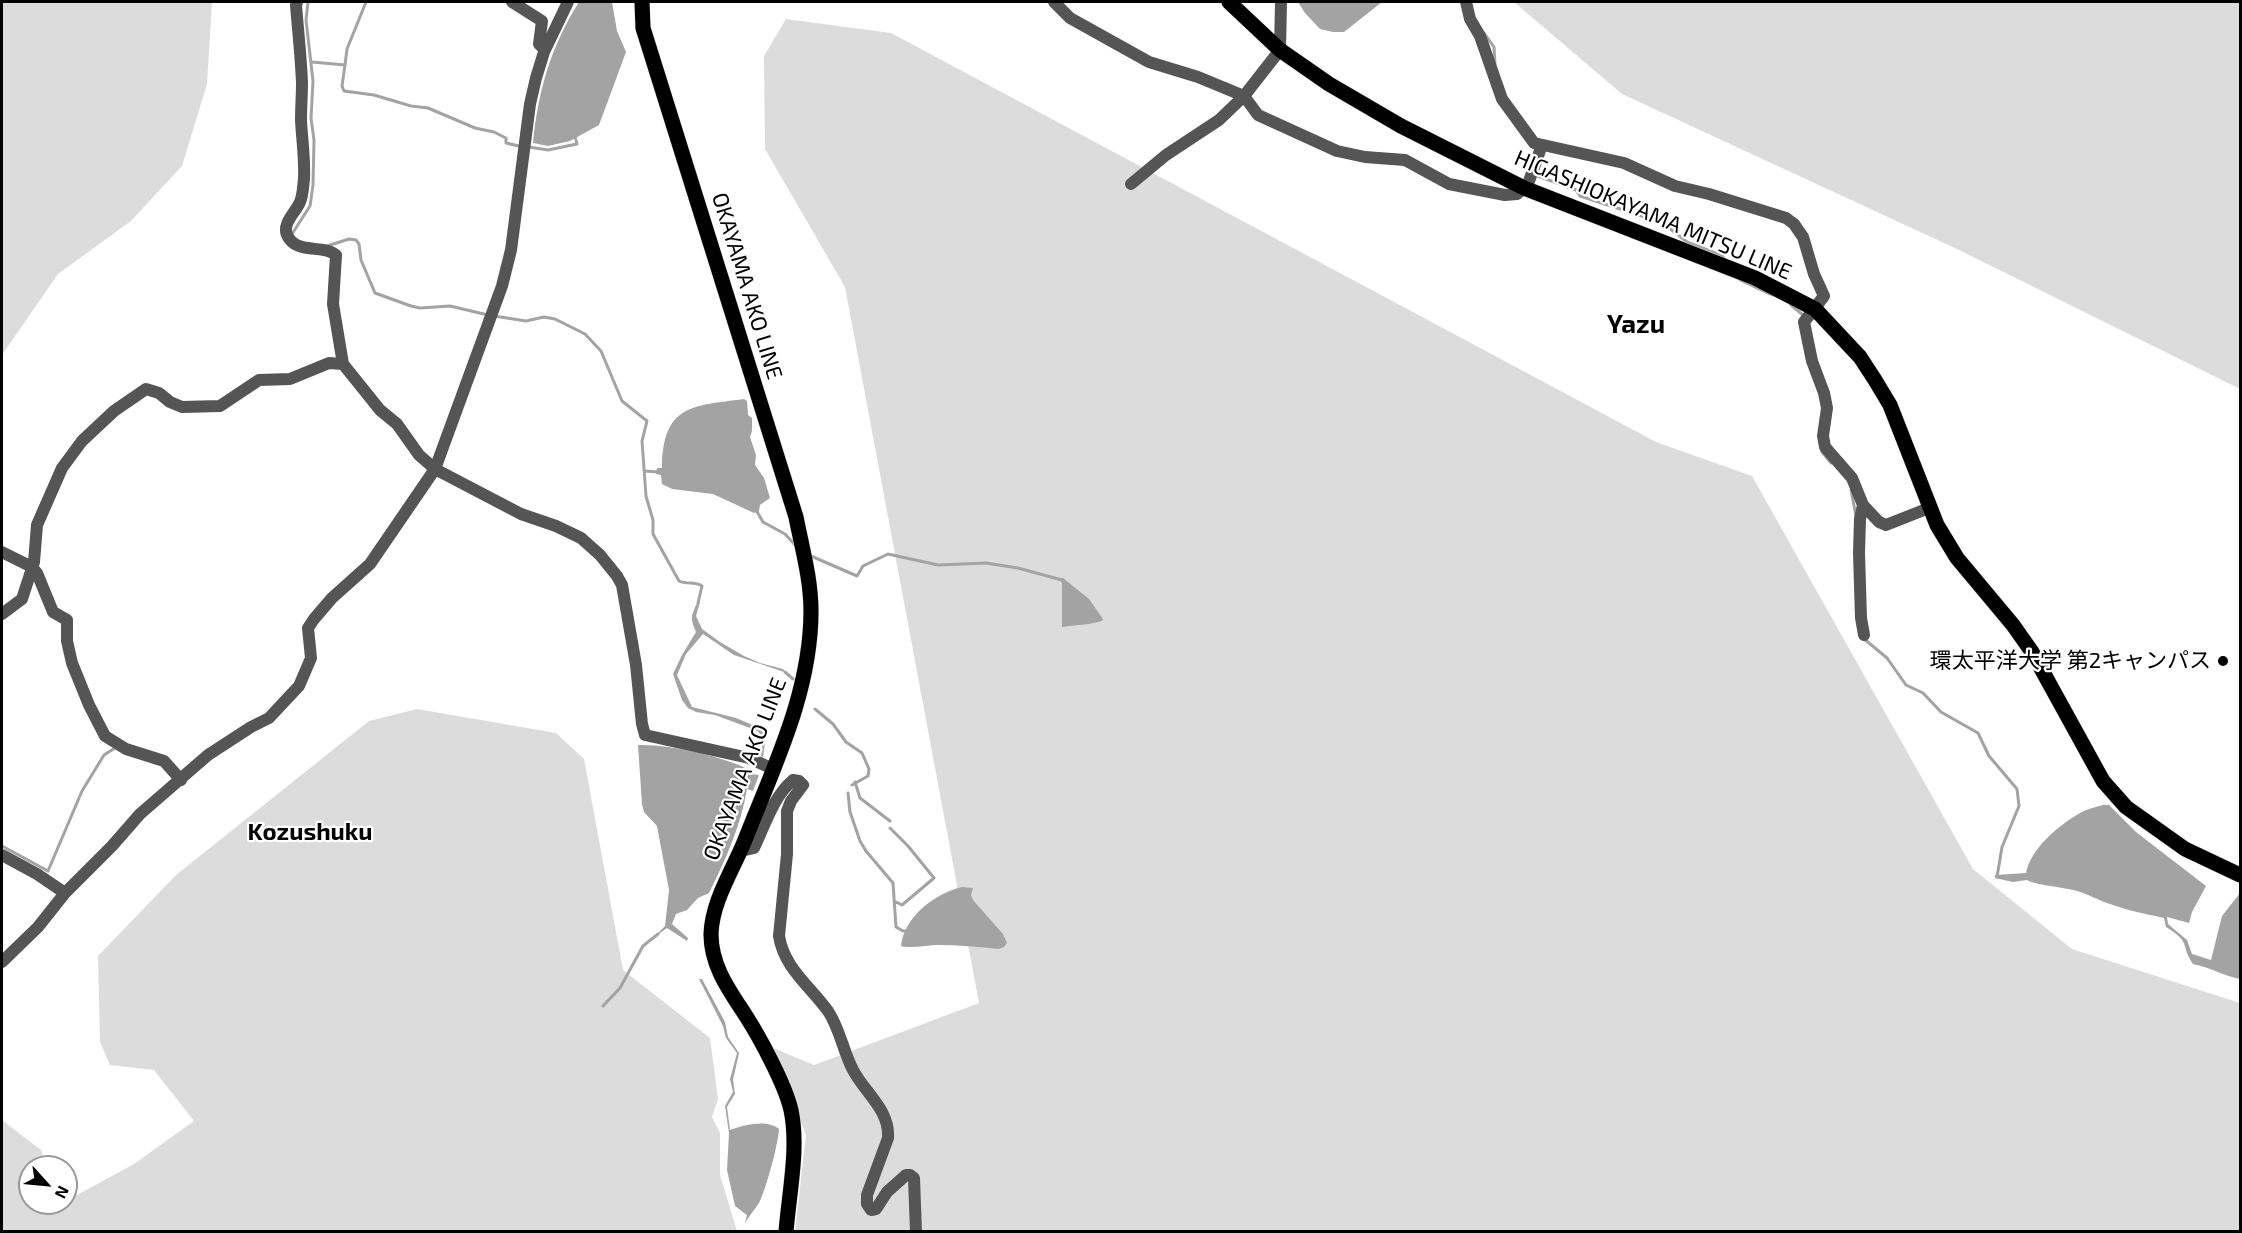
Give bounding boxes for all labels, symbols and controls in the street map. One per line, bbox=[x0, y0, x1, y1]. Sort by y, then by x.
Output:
street label: HIGASHIOKAYAMA MITSU LINE bbox=[1510, 145, 1796, 285]
street label: OKAYAMA AKO LINE bbox=[706, 189, 788, 383]
district label: Yazu bbox=[1607, 308, 1665, 340]
place label: 環太平洋大学 第2キャンパス bbox=[1930, 648, 2211, 674]
marker: 環太平洋大学 第2キャンパス bbox=[2216, 654, 2230, 668]
street label: OKAYAMA AKO LINE bbox=[698, 674, 792, 864]
district label: Kozushuku bbox=[248, 818, 372, 846]
north arrow bbox=[18, 1155, 78, 1215]
text: N bbox=[52, 1183, 74, 1202]

